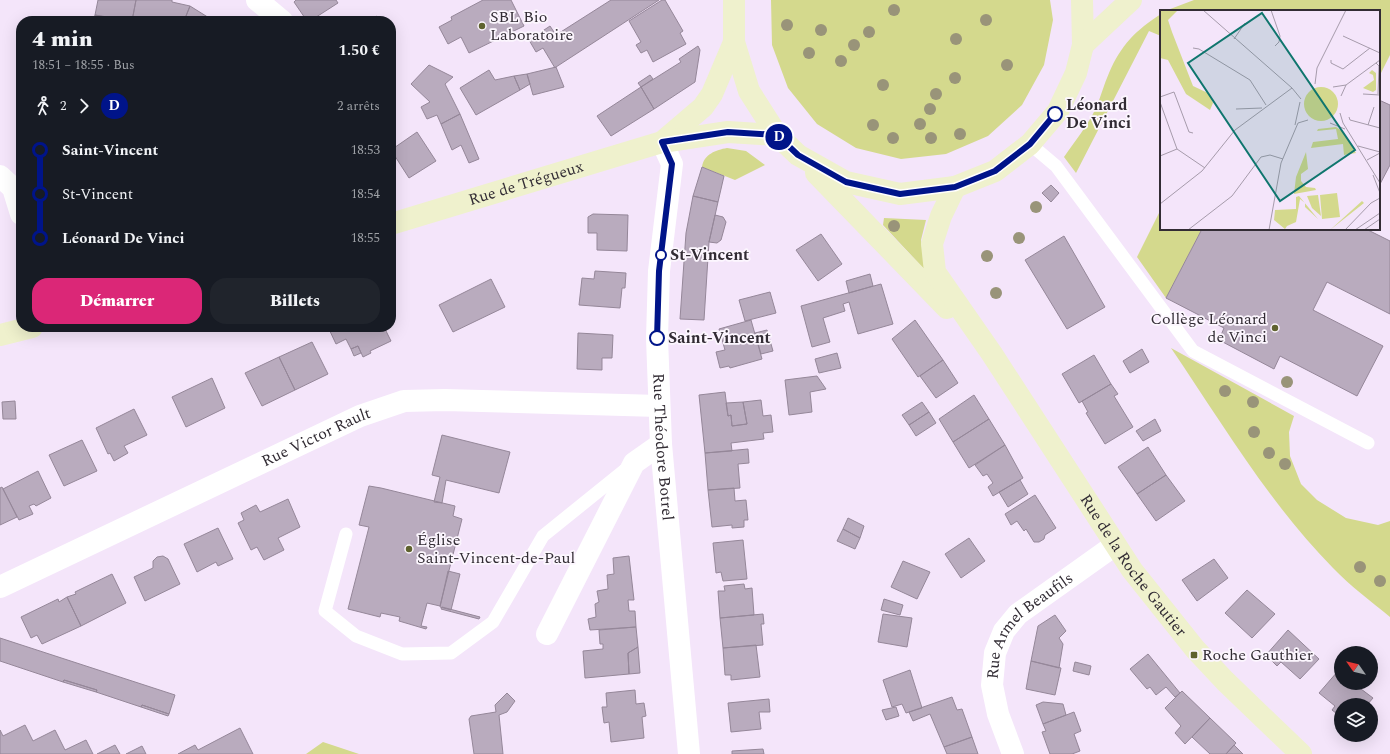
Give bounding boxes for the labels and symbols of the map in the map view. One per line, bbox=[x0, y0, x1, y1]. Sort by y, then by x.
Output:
place label: SBL Bio Laboratoire bbox=[490, 5, 573, 47]
inset map bbox=[1160, 10, 1380, 230]
marker: SBL Bio Laboratoire bbox=[477, 21, 487, 31]
place label: Léonard De Vinci bbox=[1066, 93, 1131, 135]
marker: Léonard De Vinci bbox=[1047, 106, 1063, 122]
line badge: D bbox=[766, 124, 792, 150]
street label: Rue de Trégueux bbox=[466, 154, 586, 212]
place label: St-Vincent bbox=[670, 243, 749, 267]
marker: St-Vincent bbox=[655, 249, 667, 261]
place label: Collège Léonard de Vinci bbox=[1150, 307, 1267, 349]
marker: Collège Léonard de Vinci bbox=[1270, 323, 1280, 333]
place label: Saint-Vincent bbox=[668, 326, 771, 350]
marker: Saint-Vincent bbox=[649, 330, 665, 346]
street label: Rue Théodore Botrel bbox=[646, 373, 680, 522]
street label: Rue Victor Rault bbox=[257, 401, 374, 473]
street label: Rue de la Roche Gautier bbox=[1074, 489, 1193, 642]
place label: Église Saint-Vincent-de-Paul bbox=[417, 528, 575, 570]
marker: Église Saint-Vincent-de-Paul bbox=[404, 544, 414, 554]
street label: Rue Armel Beaufils bbox=[981, 566, 1078, 680]
place label: Roche Gauthier bbox=[1202, 643, 1313, 667]
north arrow bbox=[1334, 646, 1378, 690]
marker: Roche Gauthier bbox=[1189, 650, 1199, 660]

